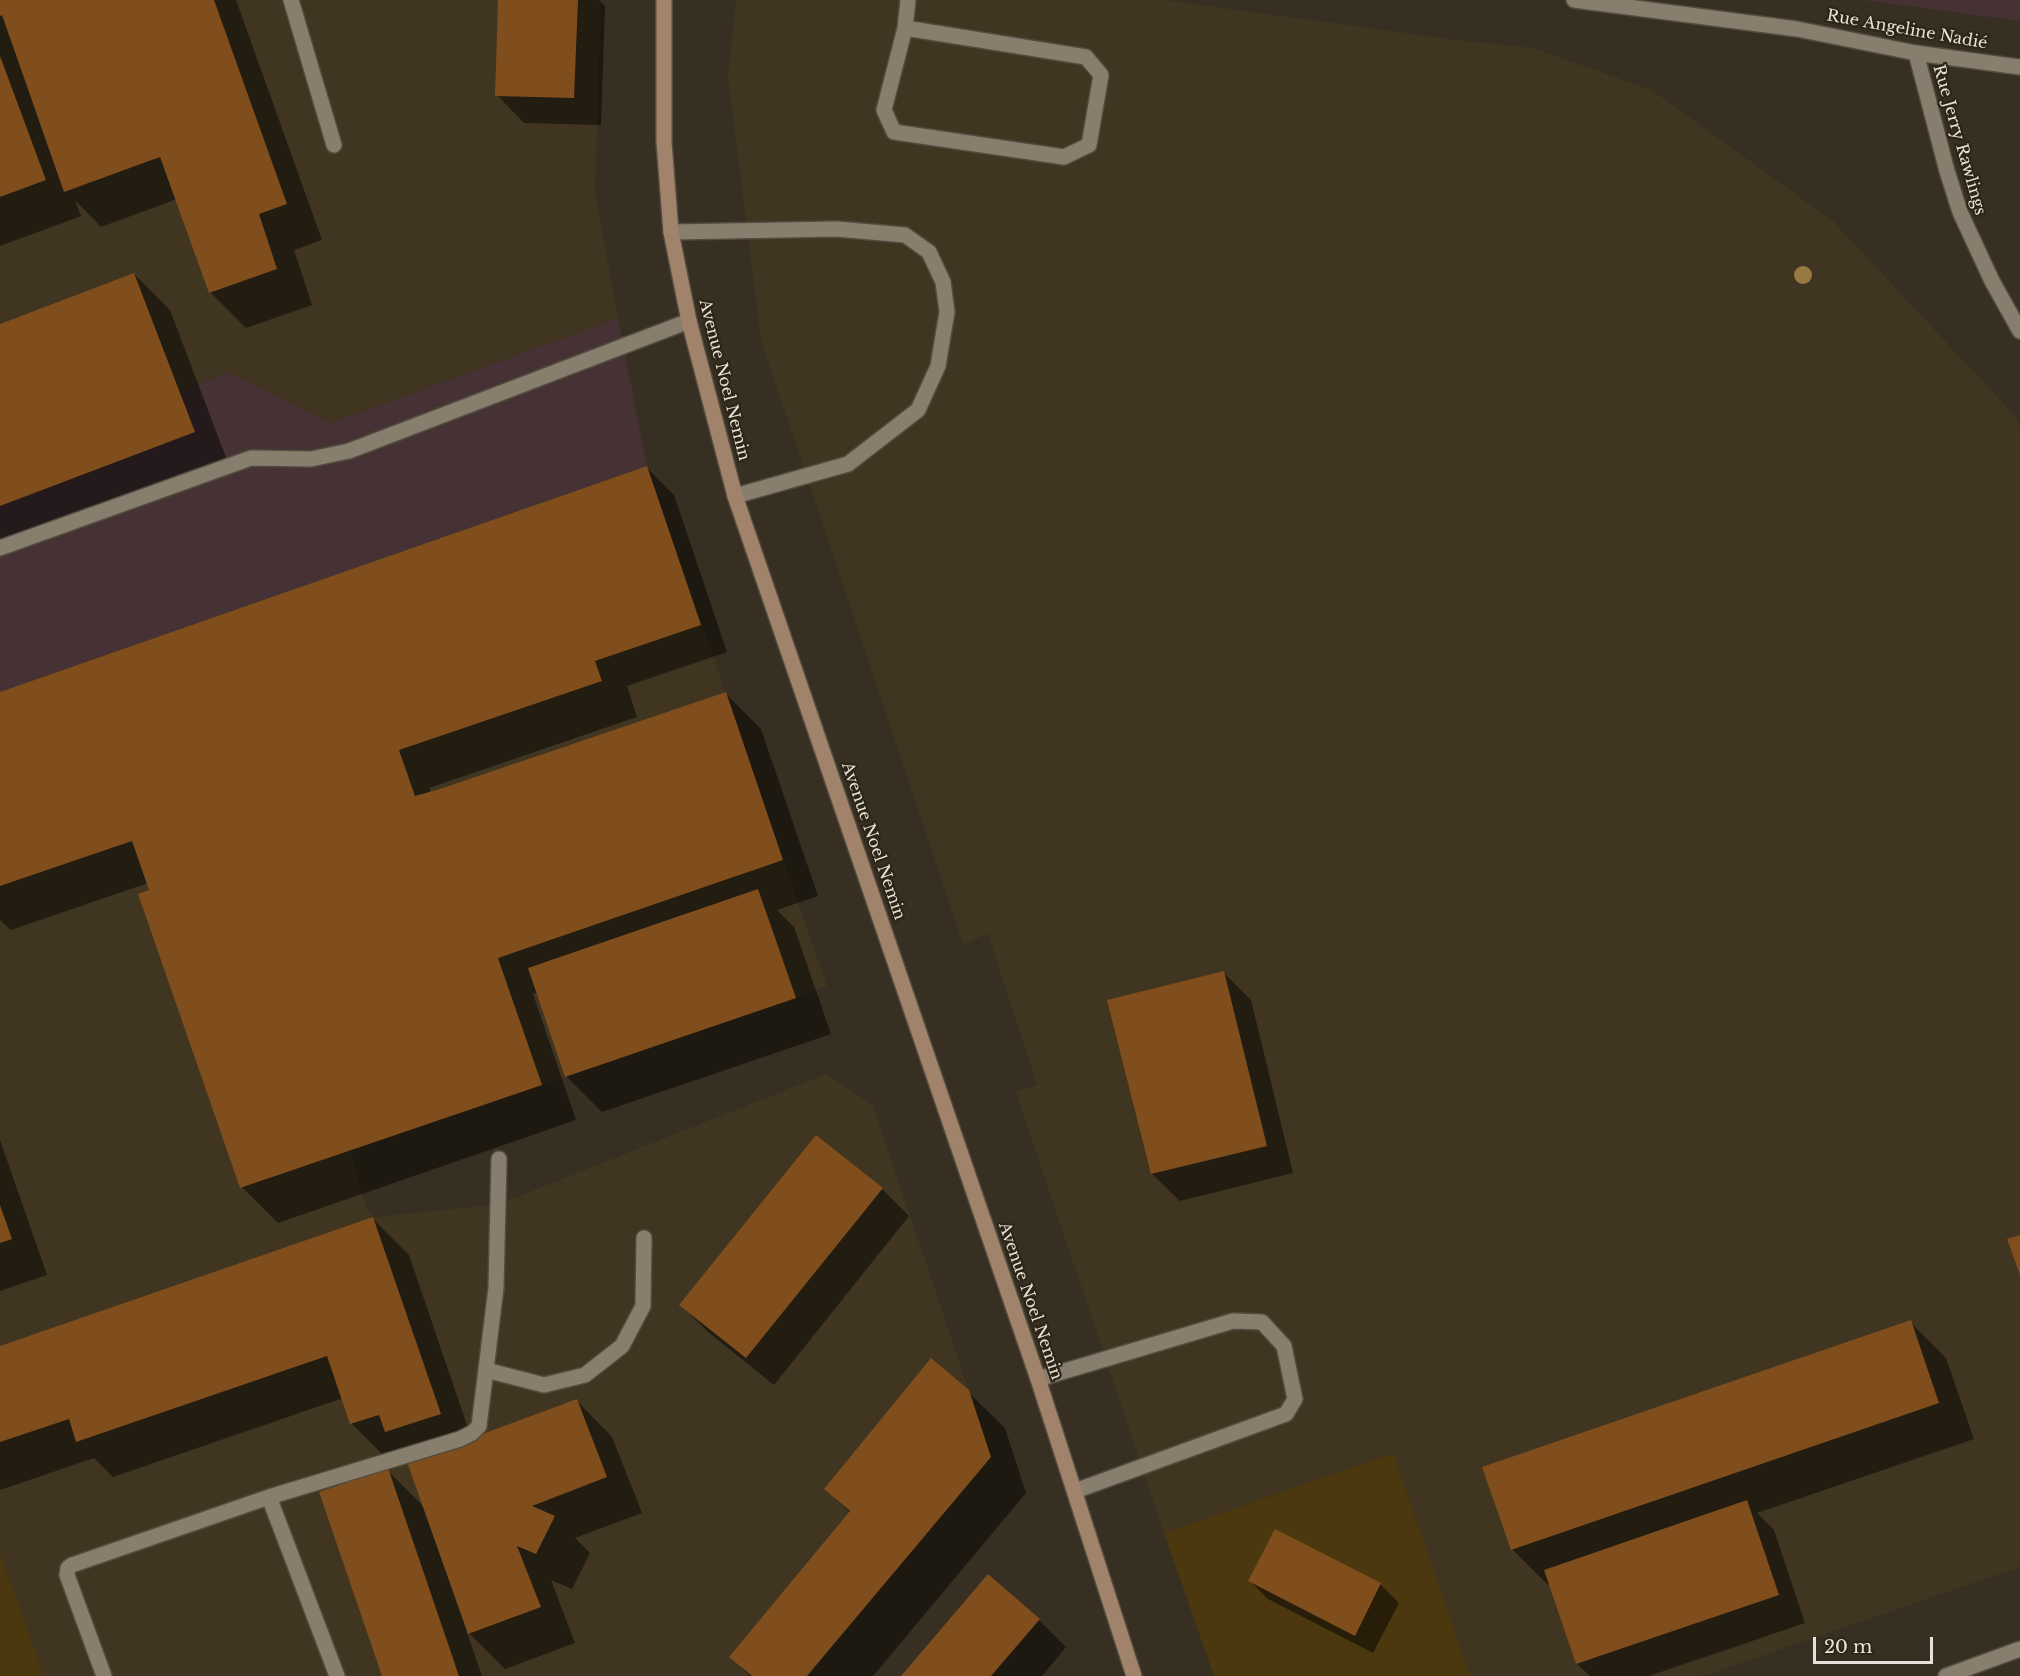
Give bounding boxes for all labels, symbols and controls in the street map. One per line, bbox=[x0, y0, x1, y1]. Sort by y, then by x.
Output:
street label: Rue Angeline Nadié bbox=[1825, 6, 1989, 54]
street label: Rue Jerry Rawlings bbox=[1928, 63, 1990, 217]
street label: Avenue Noel Nemin bbox=[695, 297, 753, 463]
street label: Avenue Noel Nemin bbox=[837, 760, 909, 922]
street label: Avenue Noel Nemin bbox=[994, 1220, 1066, 1382]
scale bar bbox=[1816, 1625, 1936, 1663]
text: 20 m bbox=[1824, 1636, 1872, 1658]

